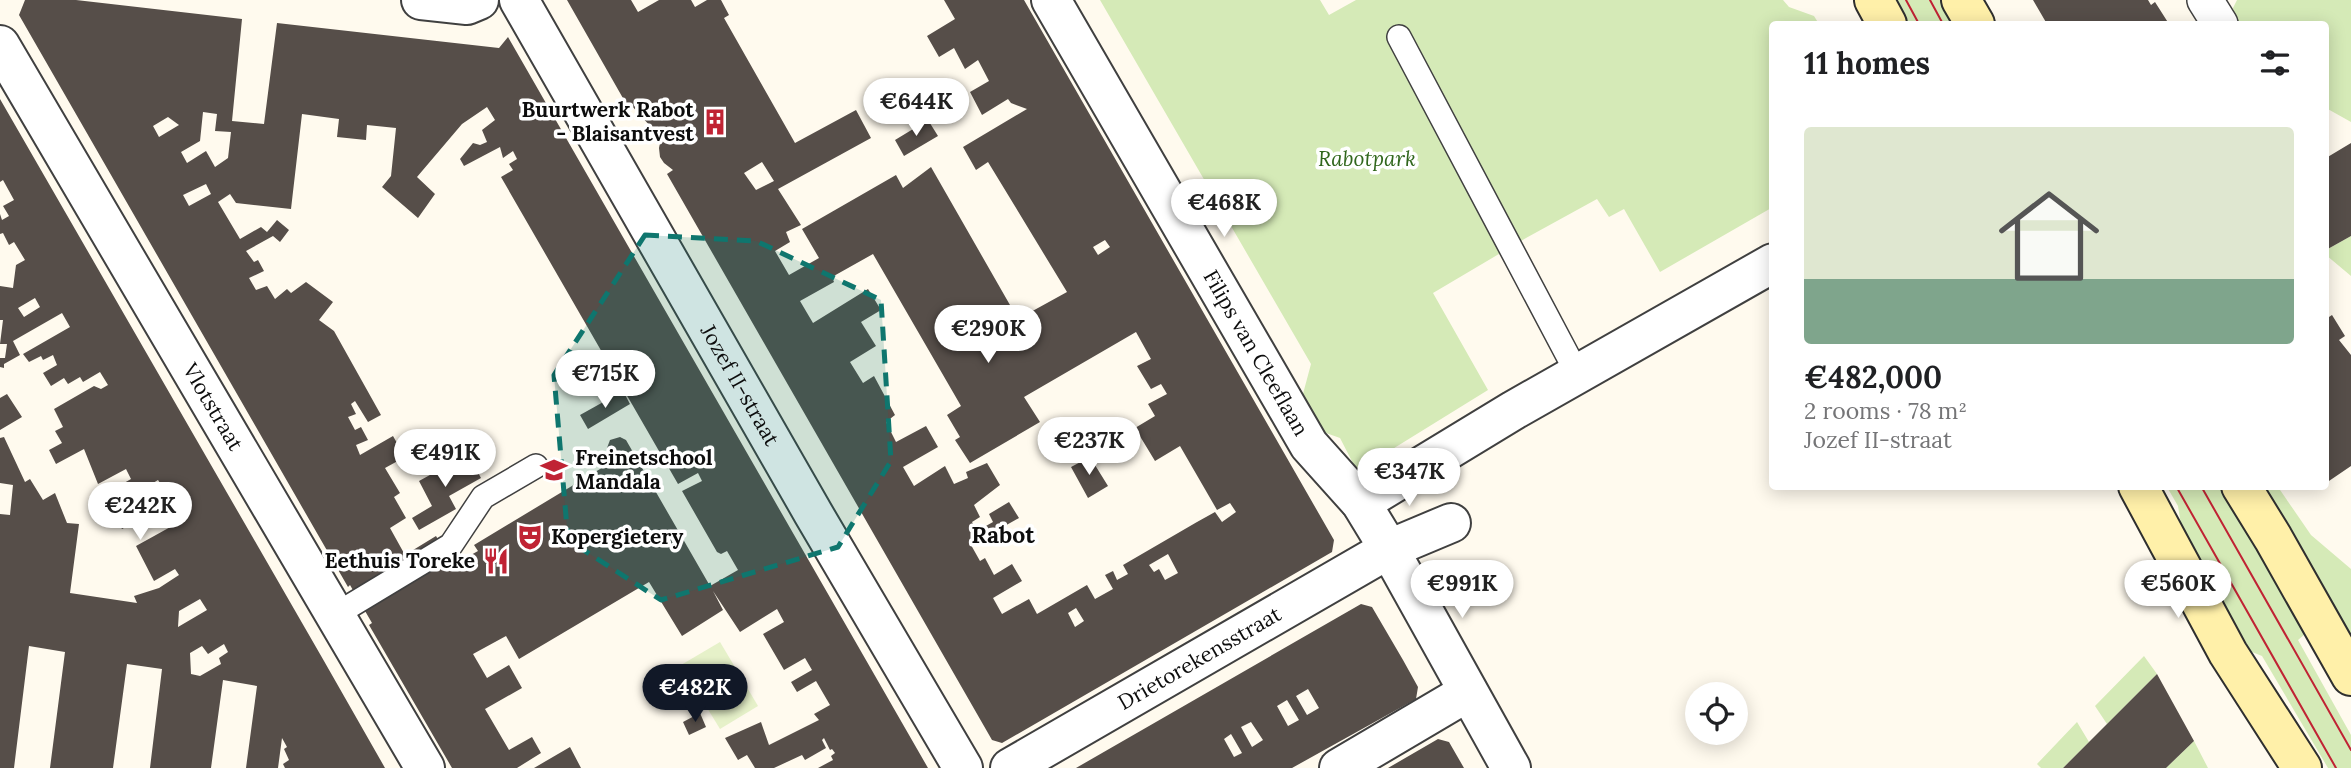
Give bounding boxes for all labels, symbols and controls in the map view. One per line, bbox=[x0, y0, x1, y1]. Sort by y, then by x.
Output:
text: 11 homes bbox=[1804, 44, 1930, 82]
icon: filters bbox=[2256, 44, 2294, 82]
pin: €644K bbox=[867, 78, 965, 138]
text: €644K bbox=[879, 86, 953, 115]
place label: Buurtwerk Rabot - Blaisantvest bbox=[522, 96, 694, 147]
building icon: Buurtwerk Rabot - Blaisantvest bbox=[700, 107, 730, 137]
park label: Rabotpark bbox=[1318, 145, 1416, 172]
icon: home bbox=[1986, 173, 2112, 299]
pin: €468K bbox=[1175, 180, 1273, 239]
text: €468K bbox=[1187, 187, 1261, 216]
street label: Filips van Cleeflaan bbox=[1197, 265, 1315, 441]
pin: €290K bbox=[939, 306, 1037, 365]
text: €290K bbox=[950, 313, 1026, 342]
street label: Jozef II-straat bbox=[694, 319, 786, 451]
pin: €715K bbox=[556, 350, 654, 410]
street label: Vlotstraat bbox=[177, 357, 250, 456]
text: €715K bbox=[571, 358, 639, 387]
text: €482,000 bbox=[1804, 358, 1942, 396]
text: 2 rooms · 78 m² bbox=[1804, 396, 1967, 425]
pin: €237K bbox=[1040, 418, 1138, 477]
text: €237K bbox=[1054, 425, 1124, 454]
text: Jozef II-straat bbox=[1804, 425, 1952, 454]
pin: €491K bbox=[396, 430, 494, 489]
text: €491K bbox=[410, 437, 480, 466]
place label: Freinetschool Mandala bbox=[575, 444, 713, 495]
pin: €347K bbox=[1360, 448, 1458, 508]
school or university icon: Freinetschool Mandala bbox=[539, 455, 569, 485]
text: €347K bbox=[1373, 456, 1445, 485]
pin: €242K bbox=[91, 482, 189, 542]
text: €242K bbox=[104, 490, 176, 519]
district label: Rabot bbox=[971, 520, 1035, 549]
theatre icon: Kopergietery bbox=[515, 522, 545, 552]
place label: Kopergietery bbox=[551, 523, 684, 550]
restaurant icon: Eethuis Toreke bbox=[481, 546, 511, 576]
place label: Eethuis Toreke bbox=[325, 547, 475, 574]
pin: €991K bbox=[1413, 560, 1511, 620]
pin: €560K bbox=[2129, 560, 2227, 620]
text: €991K bbox=[1427, 568, 1497, 597]
text: €560K bbox=[2140, 568, 2216, 597]
street label: Drietorekensstraat bbox=[1113, 600, 1287, 716]
pin: €482K bbox=[646, 664, 744, 724]
text: €482K bbox=[659, 672, 731, 701]
map controls bbox=[1685, 682, 1748, 745]
button: locate bbox=[1685, 682, 1748, 745]

